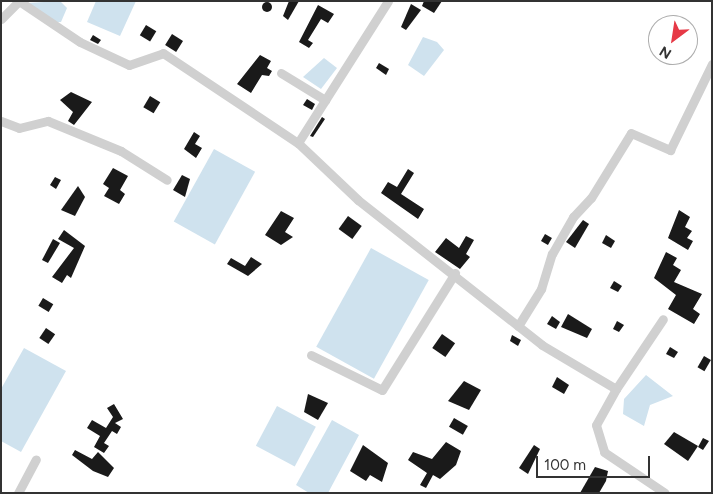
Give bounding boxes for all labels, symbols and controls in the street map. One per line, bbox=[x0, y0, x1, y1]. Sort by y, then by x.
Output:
north arrow bbox=[648, 15, 698, 65]
text: N bbox=[657, 42, 675, 63]
scale bar bbox=[538, 446, 652, 478]
text: 100 m bbox=[544, 456, 586, 474]

